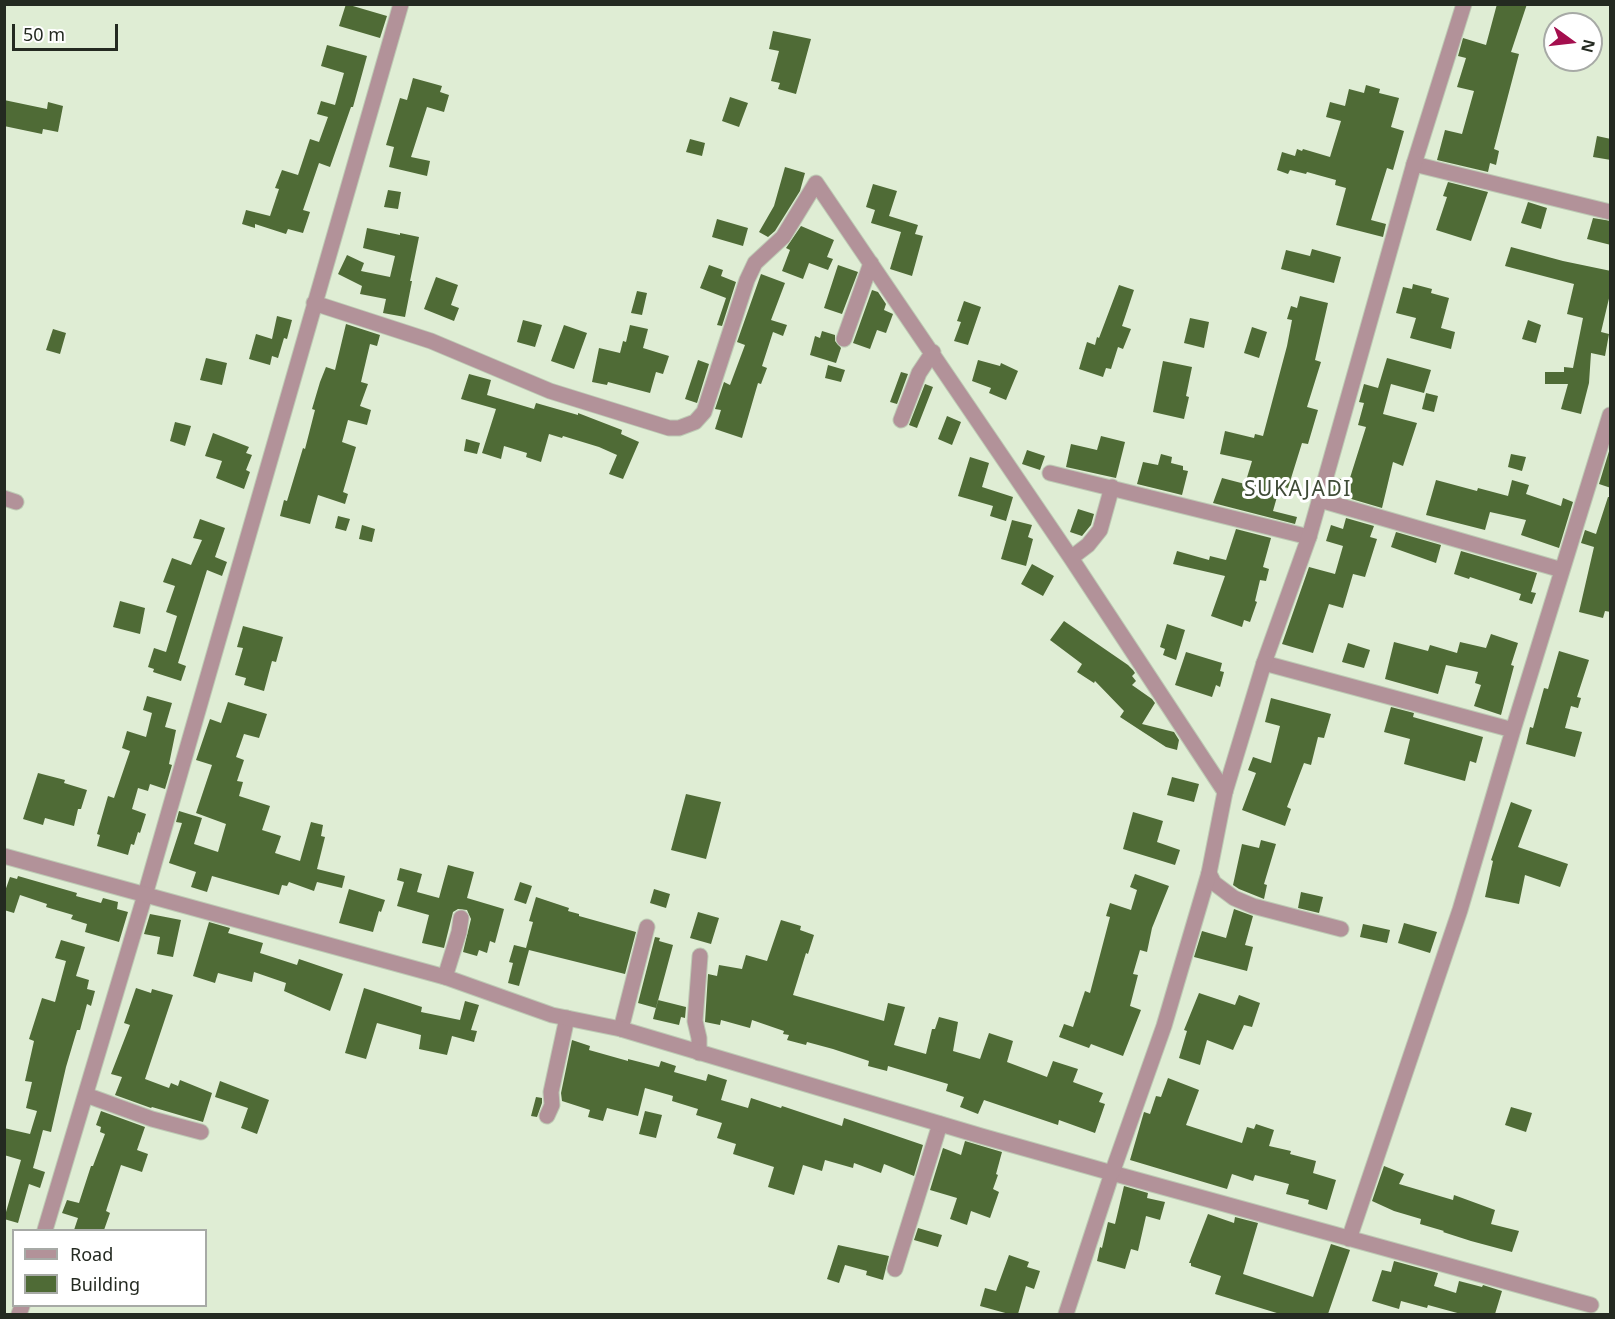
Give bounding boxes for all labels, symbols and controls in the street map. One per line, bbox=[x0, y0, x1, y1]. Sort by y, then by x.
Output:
scale bar bbox=[15, 12, 122, 50]
north arrow bbox=[1543, 12, 1603, 72]
text: 50 m bbox=[23, 22, 65, 46]
text: N bbox=[1576, 37, 1601, 55]
district label: SUKAJADI bbox=[1244, 477, 1352, 503]
legend bbox=[12, 1229, 207, 1307]
text: Road bbox=[70, 1242, 113, 1266]
text: Building bbox=[70, 1272, 140, 1296]

